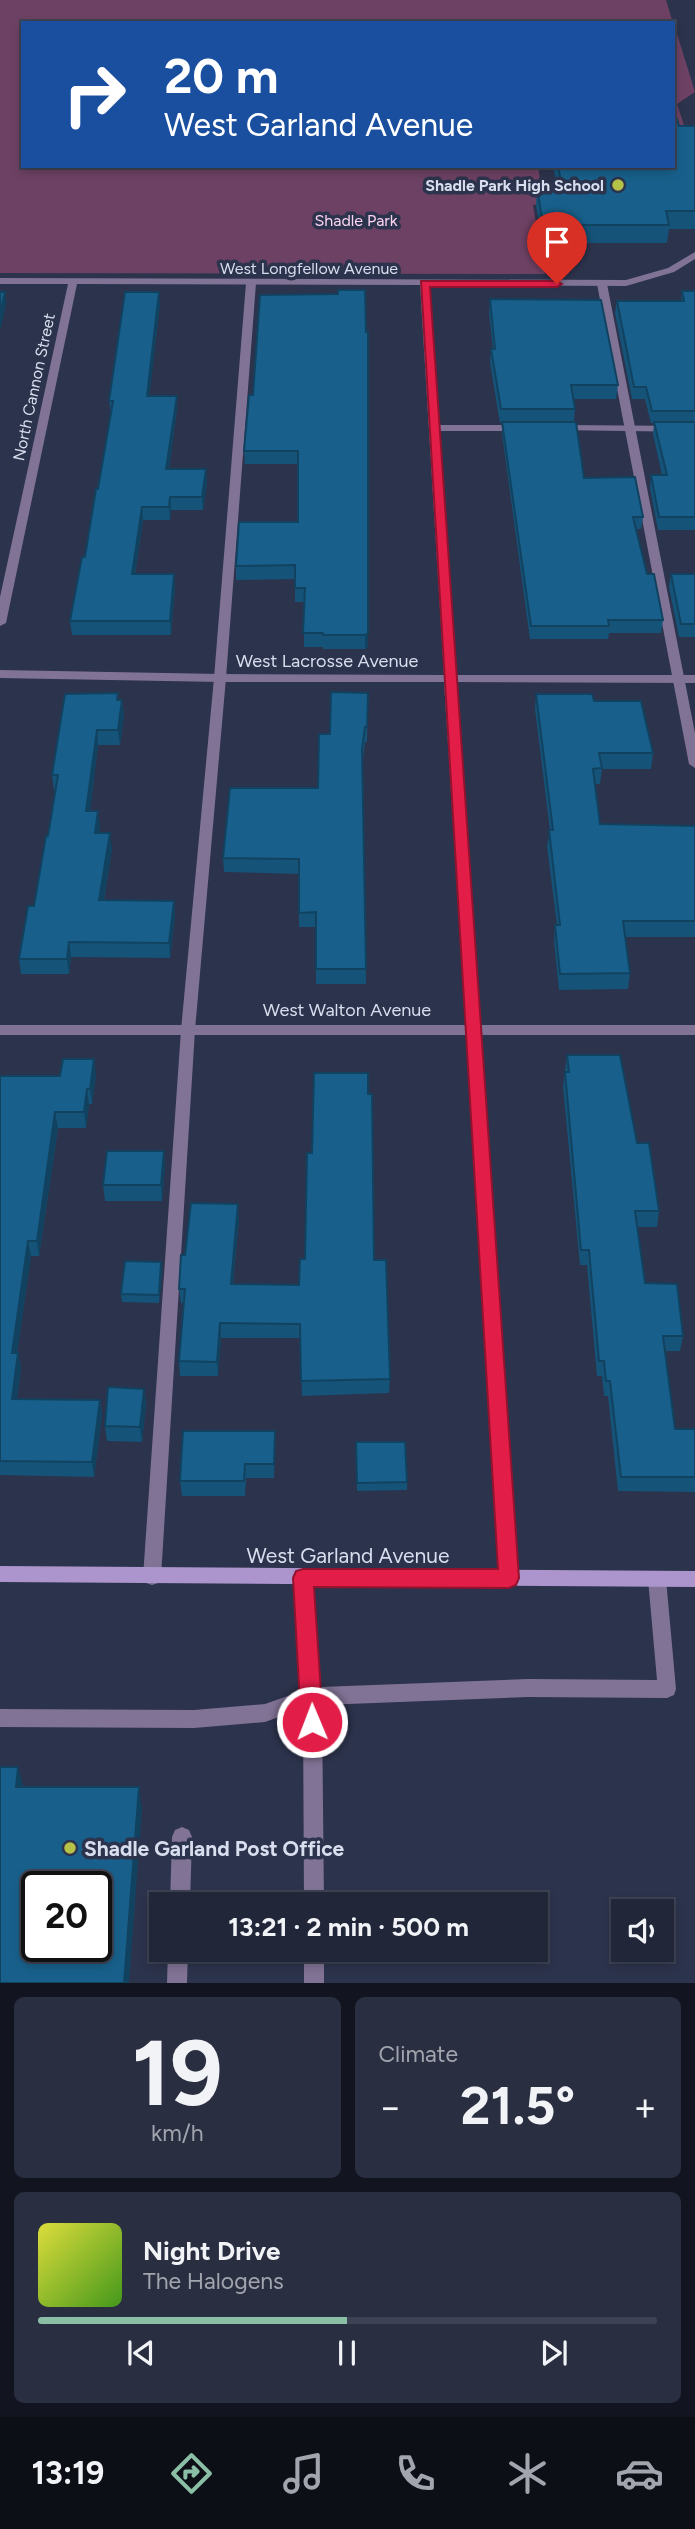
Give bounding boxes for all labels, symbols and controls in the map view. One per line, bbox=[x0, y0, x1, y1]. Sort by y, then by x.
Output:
text: 20 m bbox=[164, 46, 279, 105]
icon: right bbox=[49, 49, 140, 140]
text: West Garland Avenue bbox=[164, 106, 473, 144]
place label: Shadle Park High School bbox=[425, 176, 604, 195]
marker: Shadle Park High School bbox=[610, 177, 626, 193]
park label: Shadle Park bbox=[315, 211, 398, 230]
pin bbox=[527, 212, 587, 284]
icon: arrive bbox=[538, 223, 576, 261]
street label: West Longfellow Avenue bbox=[220, 259, 398, 278]
street label: North Cannon Street bbox=[9, 311, 59, 463]
street label: West Lacrosse Avenue bbox=[236, 650, 419, 672]
street label: West Walton Avenue bbox=[263, 999, 431, 1021]
street label: West Garland Avenue bbox=[246, 1543, 450, 1568]
position arrow bbox=[275, 1685, 349, 1759]
place label: Shadle Garland Post Office bbox=[84, 1836, 345, 1861]
marker: Shadle Garland Post Office bbox=[62, 1840, 78, 1856]
speed limit sign: 20 bbox=[21, 1871, 112, 1962]
map controls bbox=[611, 1899, 674, 1962]
button: sound bbox=[611, 1899, 674, 1962]
text: 13:21 · 2 min · 500 m bbox=[228, 1911, 469, 1943]
text: 19 bbox=[132, 2019, 223, 2128]
text: Climate bbox=[379, 2040, 458, 2068]
text: 21.5° bbox=[460, 2075, 575, 2137]
text: − bbox=[379, 2084, 402, 2130]
text: + bbox=[633, 2084, 657, 2130]
text: km/h bbox=[151, 2119, 204, 2147]
text: Night Drive bbox=[143, 2235, 280, 2267]
text: The Halogens bbox=[143, 2267, 284, 2295]
icon: previous bbox=[122, 2334, 160, 2372]
icon: pause bbox=[328, 2334, 366, 2372]
icon: next bbox=[535, 2334, 573, 2372]
icon: directions bbox=[167, 2449, 216, 2498]
icon: music bbox=[279, 2449, 328, 2498]
icon: phone bbox=[391, 2449, 440, 2498]
icon: climate bbox=[503, 2449, 552, 2498]
icon: car bbox=[615, 2449, 664, 2498]
text: 13:19 bbox=[31, 2454, 104, 2492]

